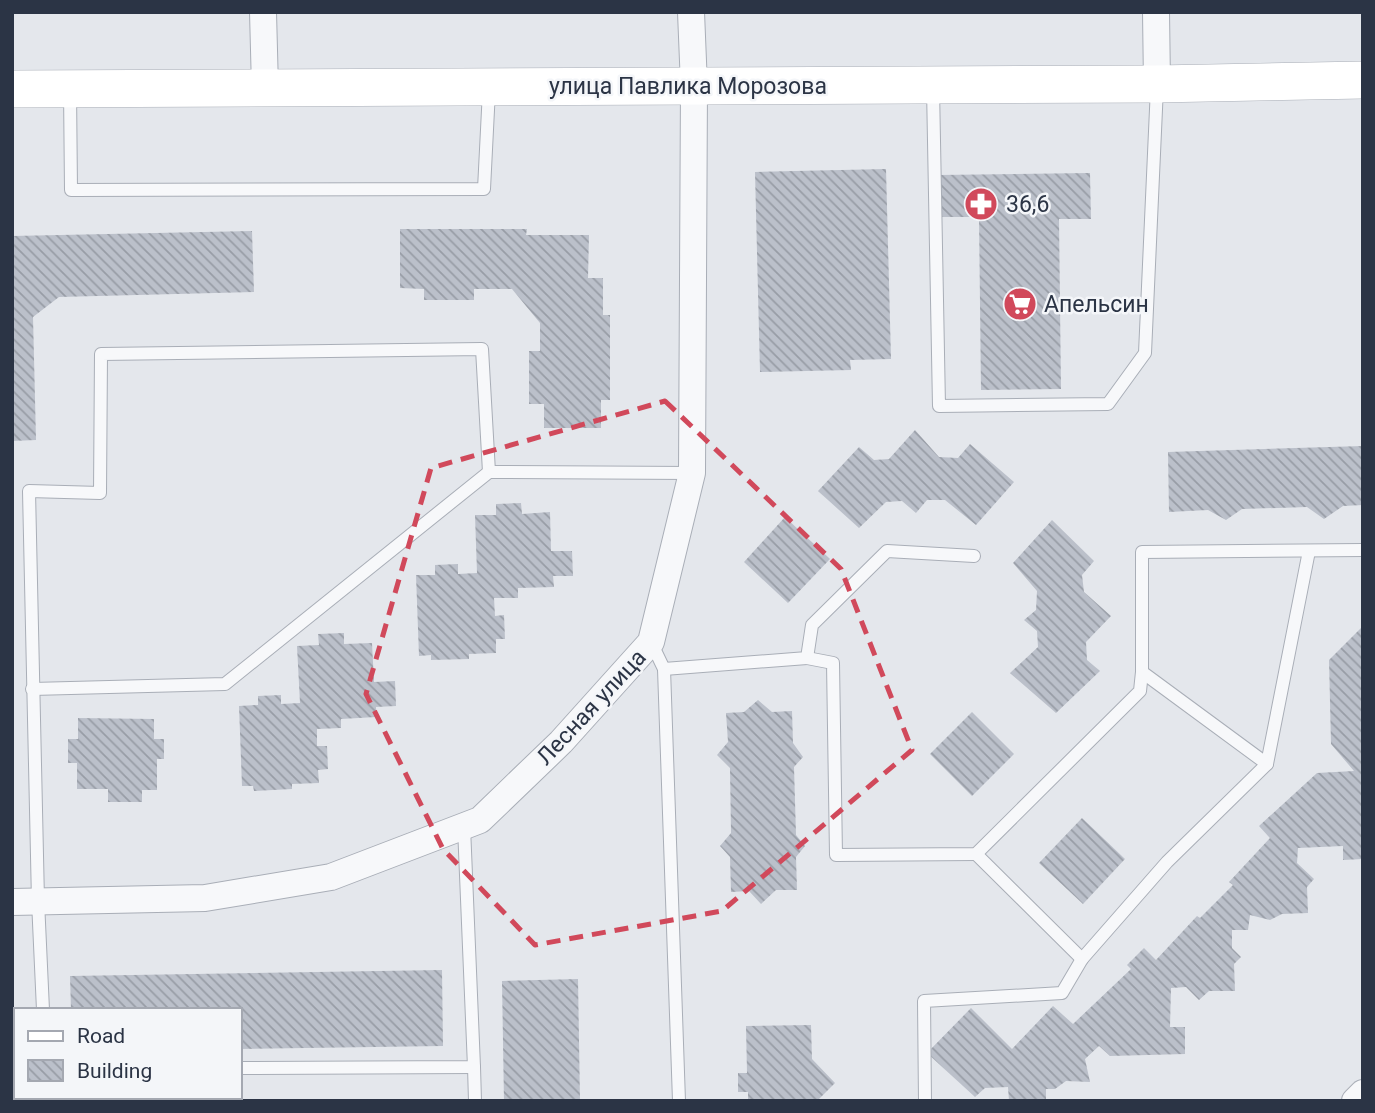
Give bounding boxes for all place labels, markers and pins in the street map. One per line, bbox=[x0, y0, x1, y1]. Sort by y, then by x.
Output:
pharmacy icon: 36,6 bbox=[962, 185, 1000, 223]
place label: 36,6 bbox=[1006, 191, 1049, 218]
supermarket icon: Апельсин bbox=[1001, 285, 1039, 323]
place label: Апельсин bbox=[1044, 291, 1149, 318]

